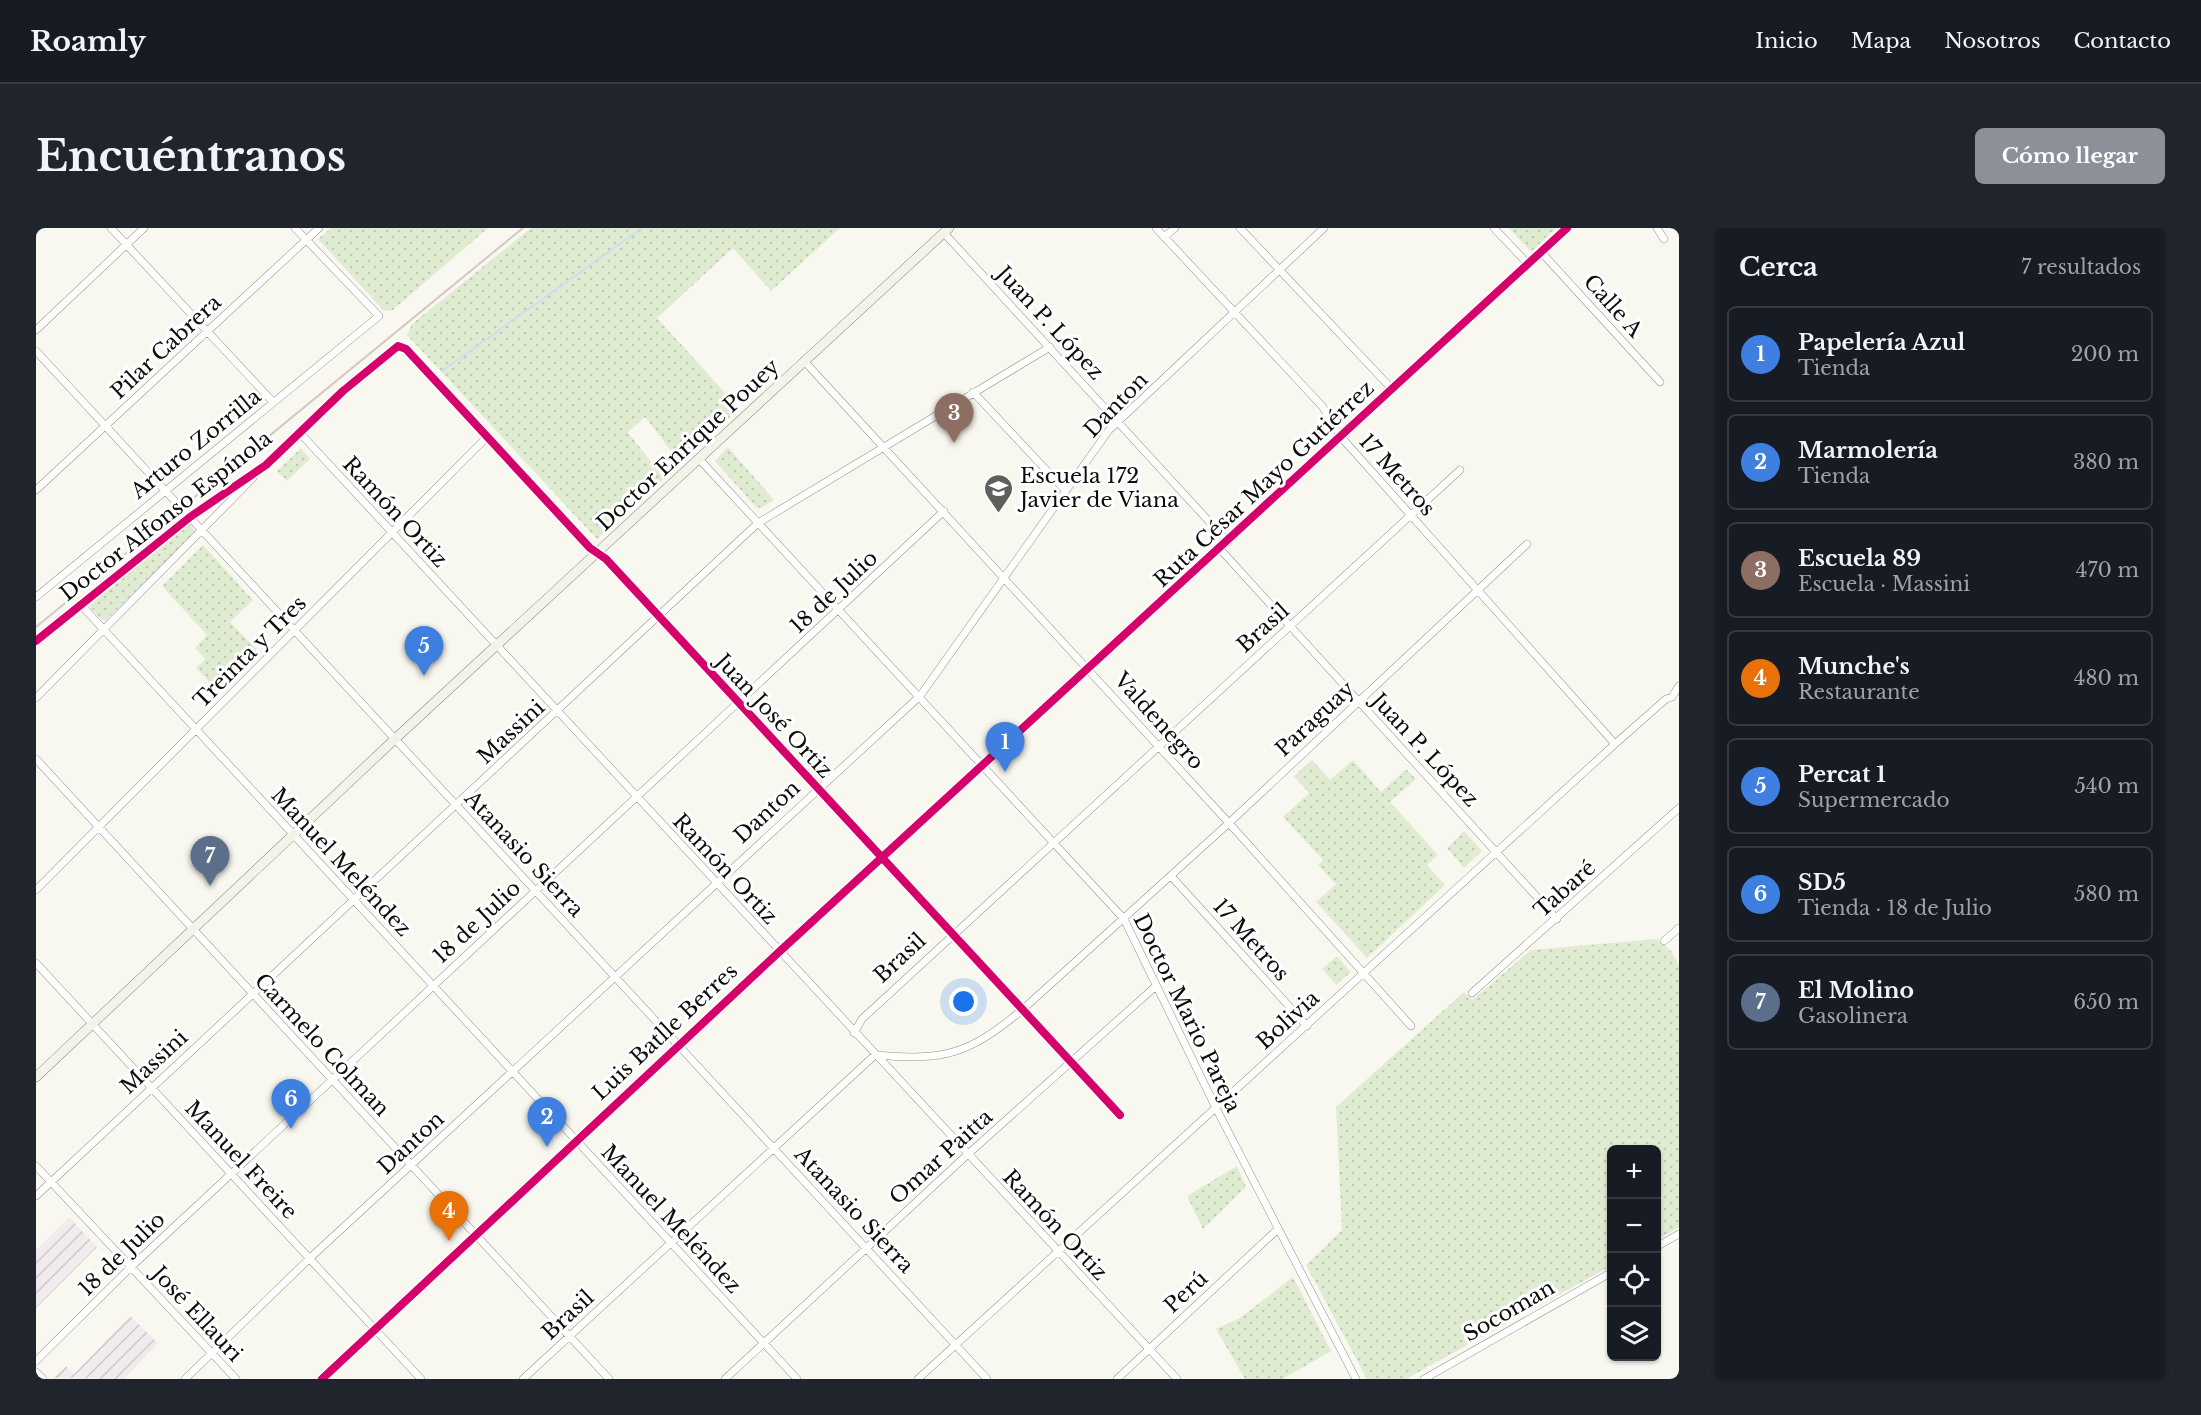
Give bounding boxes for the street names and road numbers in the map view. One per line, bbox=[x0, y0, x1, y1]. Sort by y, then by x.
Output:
street label: Juan P. López bbox=[989, 259, 1109, 385]
street label: Calle A bbox=[1578, 269, 1648, 343]
street label: Pilar Cabrera bbox=[105, 289, 227, 405]
street label: Doctor Enrique Pouey bbox=[591, 353, 785, 536]
street label: Danton bbox=[1079, 367, 1153, 443]
street label: Ruta César Mayo Gutiérrez bbox=[1149, 375, 1379, 593]
street label: Arturo Zorrilla bbox=[125, 383, 267, 505]
street label: Doctor Alfonso Espínola bbox=[55, 425, 277, 607]
street label: 17 Metros bbox=[1353, 429, 1441, 521]
street label: Ramón Ortiz bbox=[337, 451, 453, 573]
street label: 18 de Julio bbox=[785, 545, 883, 639]
street label: Treinta y Tres bbox=[188, 590, 312, 714]
street label: Brasil bbox=[1232, 598, 1295, 658]
street label: Juan José Ortiz bbox=[708, 647, 838, 783]
street label: Valdenegro bbox=[1108, 666, 1209, 775]
street label: Paraguay bbox=[1270, 675, 1360, 762]
street label: Juan P. López bbox=[1364, 686, 1484, 812]
street label: Massini bbox=[472, 694, 550, 770]
street label: Danton bbox=[729, 775, 805, 849]
street label: Manuel Meléndez bbox=[265, 782, 417, 942]
street label: Atanasio Sierra bbox=[458, 785, 589, 923]
street label: Ramón Ortiz bbox=[667, 808, 783, 930]
street label: Tabaré bbox=[1529, 855, 1601, 923]
street label: 18 de Julio bbox=[428, 875, 526, 969]
street label: 17 Metros bbox=[1207, 894, 1295, 986]
street label: Doctor Mario Pareja bbox=[1128, 909, 1247, 1117]
street label: Brasil bbox=[869, 927, 931, 988]
street label: Luis Batlle Berres bbox=[587, 958, 743, 1106]
street label: Carmelo Colman bbox=[249, 968, 395, 1122]
street label: Bolivia bbox=[1251, 985, 1325, 1055]
street label: Massini bbox=[115, 1024, 193, 1100]
street label: Manuel Freire bbox=[179, 1095, 303, 1225]
street label: Omar Paitta bbox=[884, 1104, 998, 1210]
street label: Danton bbox=[373, 1106, 449, 1180]
street label: Manuel Meléndez bbox=[595, 1139, 747, 1299]
street label: Atanasio Sierra bbox=[788, 1141, 919, 1279]
street label: Ramón Ortiz bbox=[997, 1164, 1113, 1286]
street label: 18 de Julio bbox=[73, 1206, 171, 1302]
street label: José Ellauri bbox=[144, 1259, 248, 1367]
street label: Perú bbox=[1159, 1265, 1213, 1319]
street label: Socoman bbox=[1459, 1275, 1559, 1347]
street label: Brasil bbox=[537, 1284, 599, 1345]

